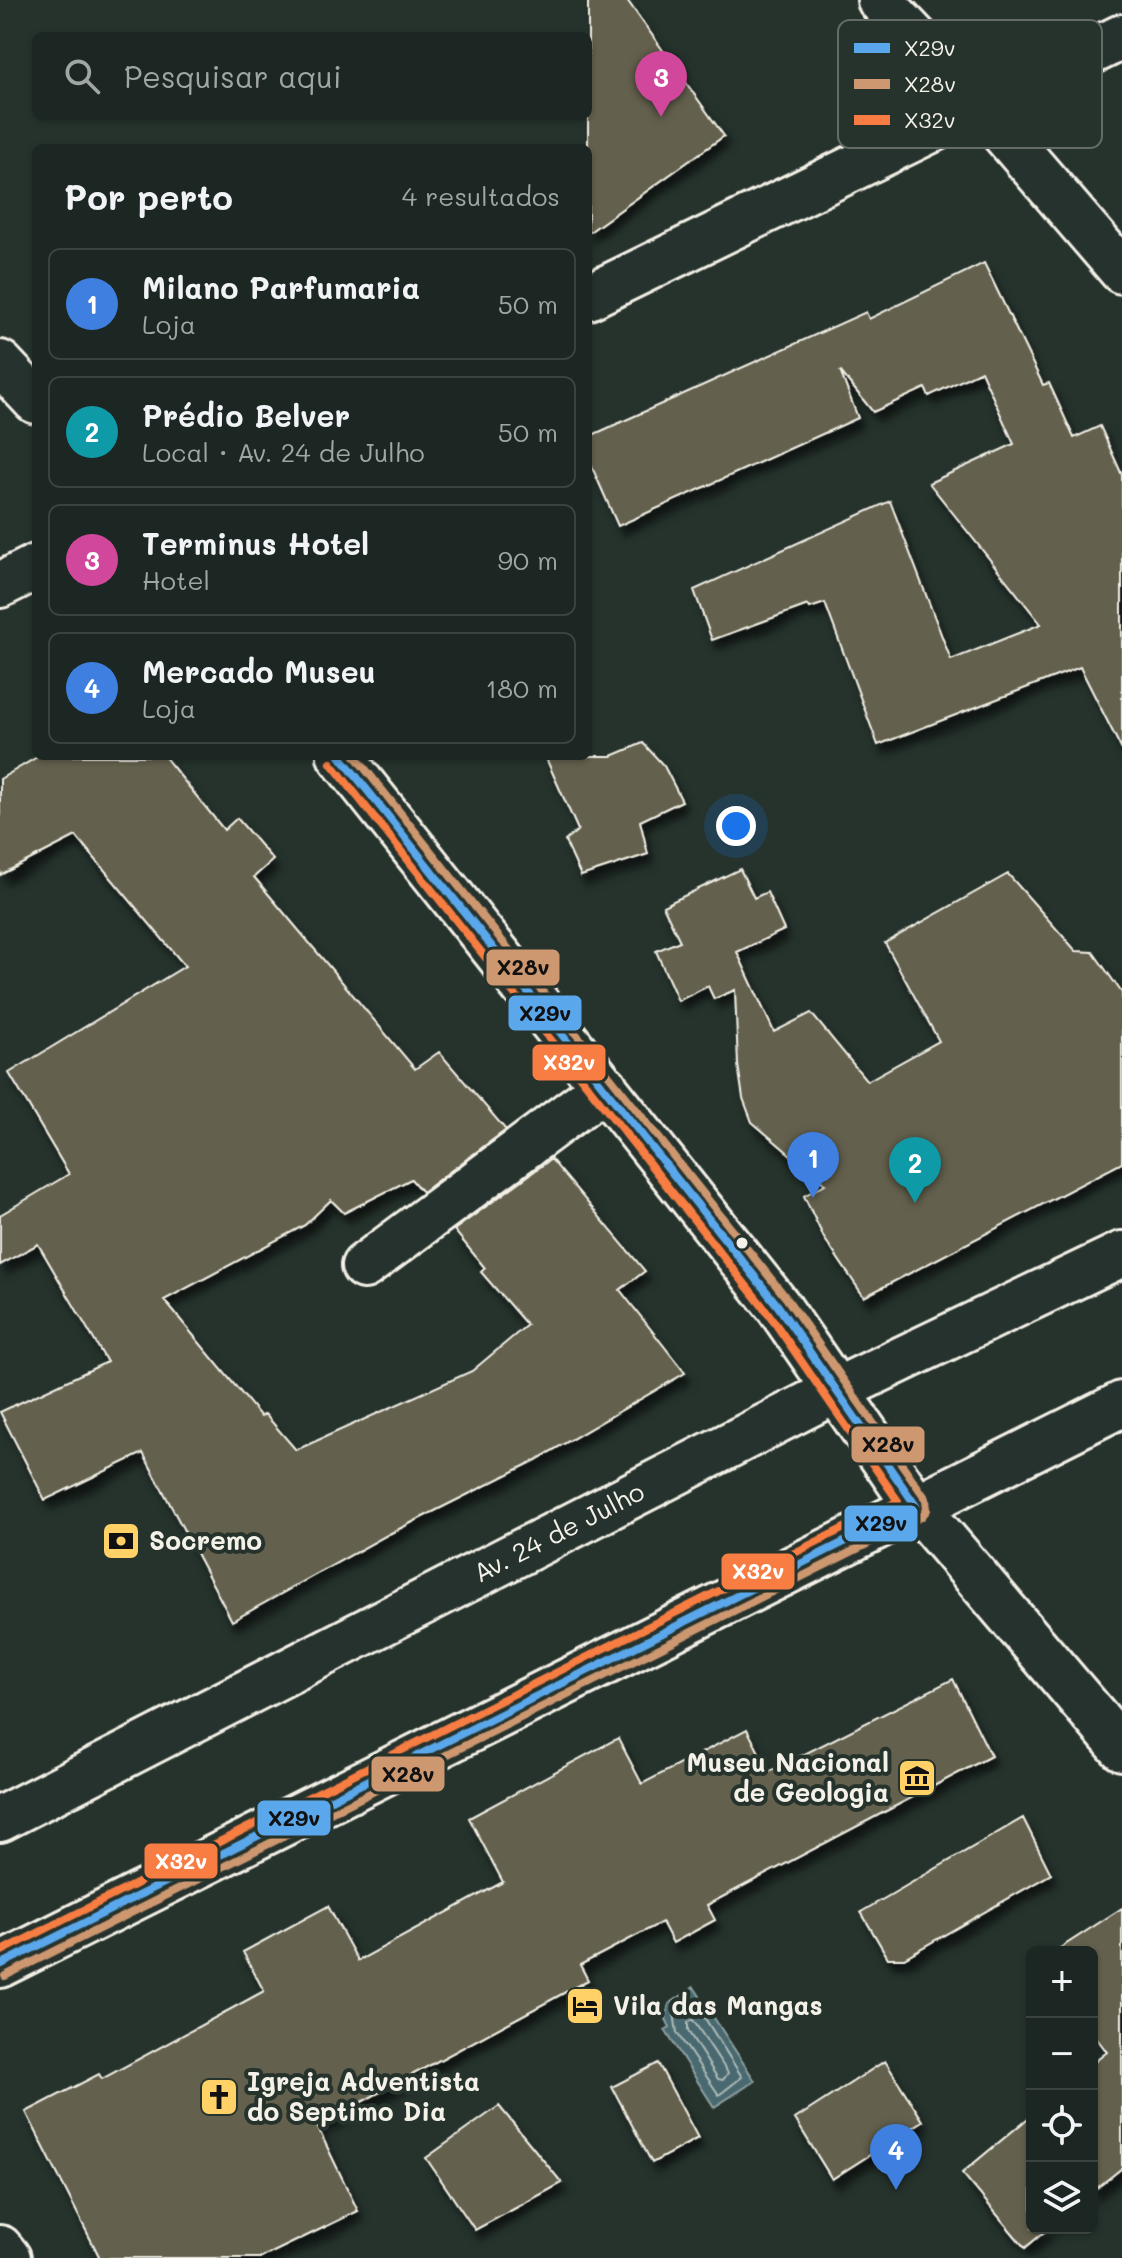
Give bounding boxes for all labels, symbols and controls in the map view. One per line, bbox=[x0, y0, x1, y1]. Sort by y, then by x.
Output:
legend bbox=[838, 20, 1102, 148]
search box bbox=[32, 32, 592, 120]
text: X29v bbox=[904, 33, 956, 62]
pin: 3 bbox=[635, 51, 687, 117]
icon: search bbox=[60, 54, 104, 98]
text: Pesquisar aqui bbox=[124, 56, 342, 96]
text: X28v bbox=[904, 69, 956, 98]
text: X32v bbox=[904, 105, 955, 134]
text: Por perto bbox=[64, 174, 233, 219]
text: 4 resultados bbox=[402, 179, 560, 213]
text: Milano Parfumaria bbox=[142, 267, 420, 307]
text: 1 bbox=[86, 287, 98, 321]
text: 50 m bbox=[498, 287, 558, 321]
text: Loja bbox=[142, 307, 196, 341]
text: Prédio Belver bbox=[142, 395, 350, 435]
text: 2 bbox=[85, 415, 99, 449]
text: 50 m bbox=[498, 415, 558, 449]
text: Local · Av. 24 de Julho bbox=[142, 435, 425, 469]
text: Terminus Hotel bbox=[142, 523, 369, 563]
text: 3 bbox=[84, 543, 100, 577]
text: 90 m bbox=[498, 543, 558, 577]
text: Hotel bbox=[142, 563, 210, 597]
text: Mercado Museu bbox=[142, 651, 376, 691]
text: 4 bbox=[84, 671, 100, 705]
text: 180 m bbox=[486, 671, 558, 705]
text: Loja bbox=[142, 691, 196, 725]
your location bbox=[716, 806, 756, 846]
line badge: X28v bbox=[485, 948, 561, 987]
text: X28v bbox=[497, 952, 550, 981]
line badge: X29v bbox=[507, 994, 583, 1032]
text: X29v bbox=[519, 998, 571, 1027]
line badge: X32v bbox=[531, 1043, 607, 1082]
text: X32v bbox=[543, 1047, 595, 1076]
pin: 1 bbox=[787, 1132, 839, 1198]
pin: 2 bbox=[889, 1137, 941, 1203]
unlabelled marker bbox=[734, 1235, 750, 1251]
line badge: X28v bbox=[850, 1425, 926, 1464]
text: X28v bbox=[862, 1429, 915, 1458]
street label: Av. 24 de Julho bbox=[467, 1474, 650, 1590]
line badge: X29v bbox=[843, 1504, 919, 1543]
text: X29v bbox=[855, 1508, 907, 1537]
bank icon: Socremo bbox=[100, 1520, 142, 1562]
place label: Socremo bbox=[149, 1523, 262, 1557]
line badge: X32v bbox=[720, 1552, 796, 1591]
text: X32v bbox=[732, 1556, 784, 1585]
place label: Museu Nacional de Geologia bbox=[686, 1745, 889, 1809]
line badge: X28v bbox=[370, 1755, 446, 1793]
museum icon: Museu Nacional de Geologia bbox=[896, 1757, 938, 1799]
text: X28v bbox=[382, 1759, 435, 1788]
line badge: X29v bbox=[256, 1799, 332, 1837]
text: X29v bbox=[268, 1803, 320, 1832]
line badge: X32v bbox=[143, 1842, 219, 1880]
text: X32v bbox=[155, 1846, 207, 1875]
map controls bbox=[1026, 1946, 1098, 2234]
button: + bbox=[1026, 1946, 1098, 2018]
hotel icon: Vila das Mangas bbox=[564, 1985, 606, 2027]
place label: Vila das Mangas bbox=[613, 1988, 823, 2022]
button: − bbox=[1026, 2018, 1098, 2090]
place label: Igreja Adventista do Septimo Dia bbox=[247, 2064, 480, 2128]
church icon: Igreja Adventista do Septimo Dia bbox=[198, 2076, 240, 2118]
button: locate bbox=[1026, 2090, 1098, 2162]
pin: 4 bbox=[870, 2124, 922, 2190]
button: layers bbox=[1026, 2162, 1098, 2234]

